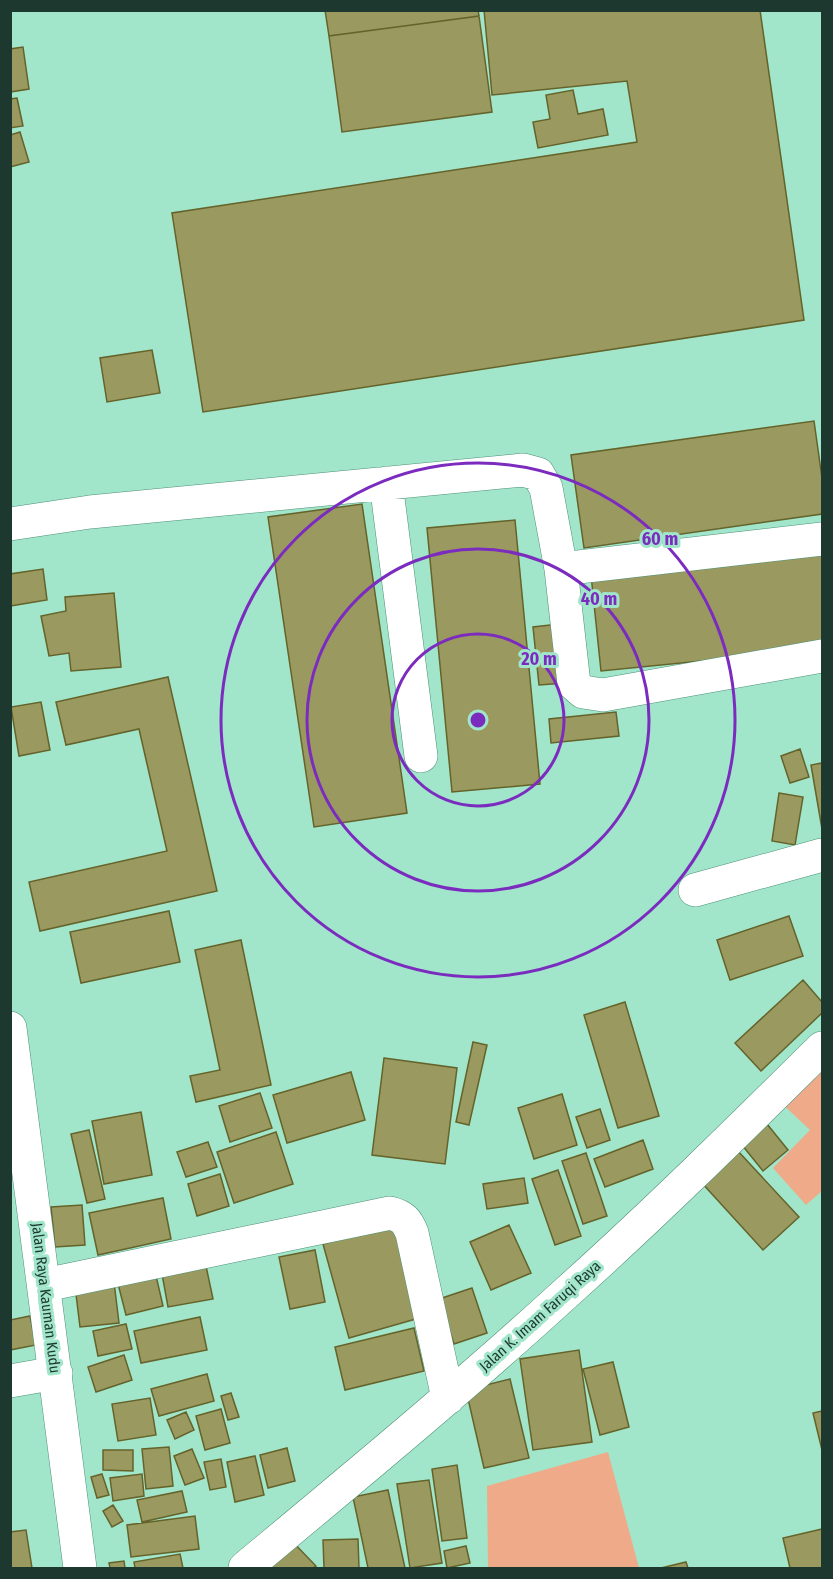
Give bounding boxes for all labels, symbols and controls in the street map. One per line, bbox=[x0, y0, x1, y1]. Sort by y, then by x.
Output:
text: 60 m bbox=[642, 528, 678, 550]
text: 40 m bbox=[581, 588, 617, 610]
text: 20 m bbox=[520, 648, 557, 670]
centre of rings bbox=[468, 710, 488, 730]
street label: Jalan Raya Kauman Kudu bbox=[28, 1222, 64, 1374]
street label: Jalan K. Imam Faruqi Raya bbox=[476, 1257, 604, 1375]

